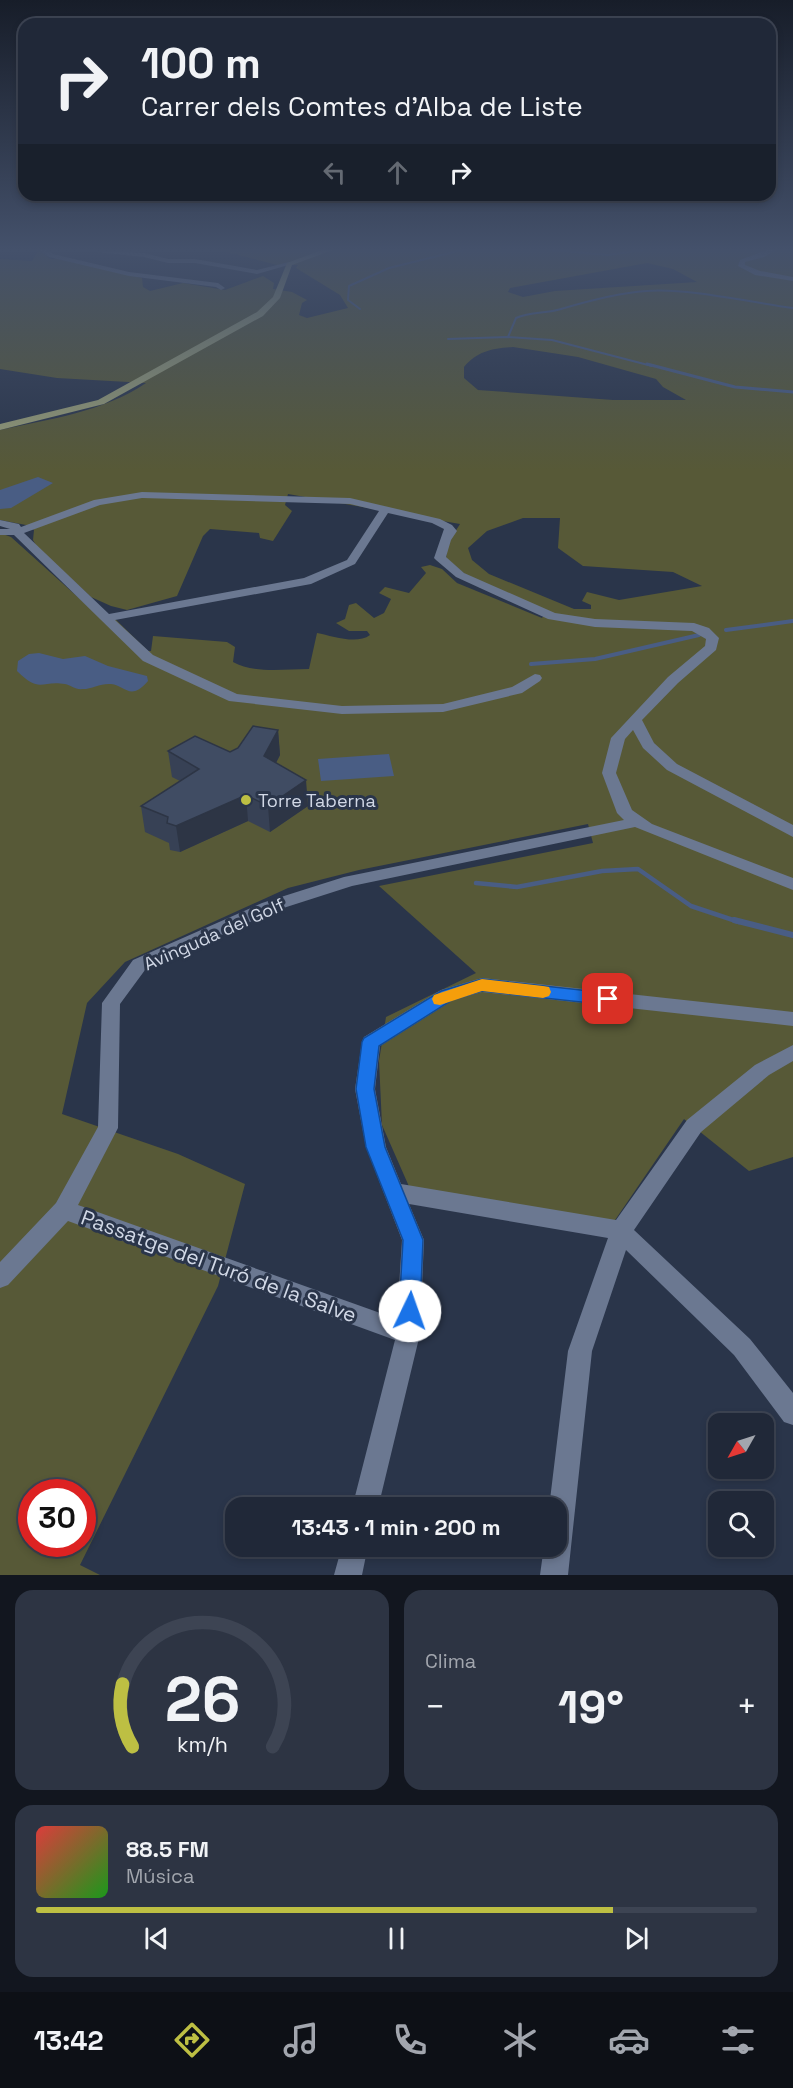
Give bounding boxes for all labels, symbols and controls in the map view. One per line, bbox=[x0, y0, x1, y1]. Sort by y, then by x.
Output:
text: 100 m bbox=[141, 37, 261, 90]
icon: right bbox=[42, 42, 120, 120]
text: Carrer dels Comtes d'Alba de Liste bbox=[141, 89, 583, 124]
icon: left bbox=[318, 156, 351, 189]
icon: ahead bbox=[381, 156, 414, 189]
icon: right bbox=[444, 156, 477, 189]
place label: Torre Taberna bbox=[258, 789, 376, 812]
marker: Torre Taberna bbox=[239, 793, 253, 807]
street label: Avinguda del Golf bbox=[140, 893, 288, 975]
pin bbox=[582, 973, 633, 1024]
icon: arrive bbox=[591, 982, 624, 1015]
street label: Passatge del Turó de la Salve bbox=[78, 1204, 360, 1328]
position arrow bbox=[378, 1279, 442, 1343]
north arrow bbox=[708, 1413, 774, 1479]
map controls bbox=[708, 1413, 774, 1557]
speed limit sign: 30 bbox=[18, 1479, 96, 1557]
button: search bbox=[708, 1491, 774, 1557]
text: 13:43 · 1 min · 200 m bbox=[292, 1513, 500, 1541]
text: Clima bbox=[425, 1648, 476, 1674]
text: 26 bbox=[164, 1660, 240, 1739]
text: 19° bbox=[558, 1679, 624, 1736]
text: − bbox=[425, 1686, 445, 1728]
text: + bbox=[737, 1686, 757, 1728]
text: km/h bbox=[176, 1731, 228, 1758]
text: 88.5 FM bbox=[126, 1835, 209, 1863]
text: Música bbox=[126, 1863, 194, 1889]
icon: previous bbox=[140, 1922, 173, 1955]
icon: pause bbox=[380, 1922, 413, 1955]
icon: next bbox=[620, 1922, 653, 1955]
icon: directions bbox=[171, 2019, 213, 2061]
icon: music bbox=[280, 2019, 322, 2061]
icon: phone bbox=[389, 2019, 431, 2061]
icon: climate bbox=[499, 2019, 541, 2061]
icon: car bbox=[608, 2019, 650, 2061]
icon: filters bbox=[717, 2019, 759, 2061]
text: 13:42 bbox=[34, 2023, 104, 2058]

